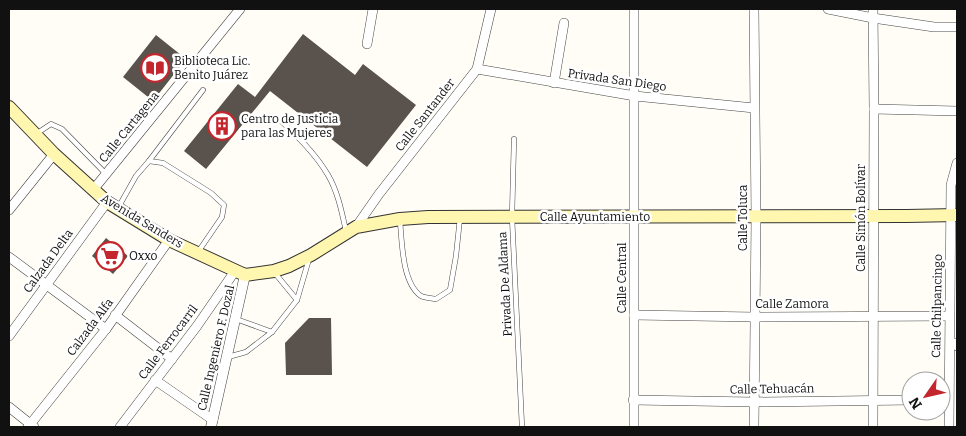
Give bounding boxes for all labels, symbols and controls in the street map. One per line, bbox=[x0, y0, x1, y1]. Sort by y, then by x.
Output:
library icon: Biblioteca Lic. Benito Juárez bbox=[140, 53, 170, 83]
place label: Biblioteca Lic. Benito Juárez bbox=[174, 54, 250, 82]
street label: Privada San Diego bbox=[567, 66, 667, 94]
street label: Calle Santander bbox=[392, 75, 458, 154]
street label: Calle Cartagena bbox=[96, 88, 162, 165]
building icon: Centro de Justicia para las Mujeres bbox=[207, 111, 237, 141]
place label: Centro de Justicia para las Mujeres bbox=[241, 112, 339, 140]
street label: Calle Simón Bolívar bbox=[854, 163, 868, 272]
street label: Calle Toluca bbox=[736, 184, 750, 251]
street label: Avenida Sanders bbox=[98, 191, 186, 251]
street label: Calle Ayuntamiento bbox=[540, 210, 650, 224]
street label: Calzada Delta bbox=[20, 226, 76, 296]
street label: Privada De Aldama bbox=[495, 231, 515, 337]
supermarket icon: Oxxo bbox=[95, 241, 125, 271]
street label: Calle Central bbox=[615, 242, 629, 313]
place label: Oxxo bbox=[129, 249, 157, 263]
street label: Calle Chilpancingo bbox=[929, 254, 945, 358]
street label: Calle Ingeniero F. Dozal bbox=[195, 283, 237, 412]
street label: Calzada Alfa bbox=[64, 295, 116, 358]
street label: Calle Zamora bbox=[755, 297, 829, 311]
street label: Calle Ferrocarril bbox=[135, 302, 201, 382]
north arrow bbox=[901, 371, 951, 421]
street label: Calle Tehuacán bbox=[730, 381, 815, 397]
text: N bbox=[905, 394, 926, 412]

